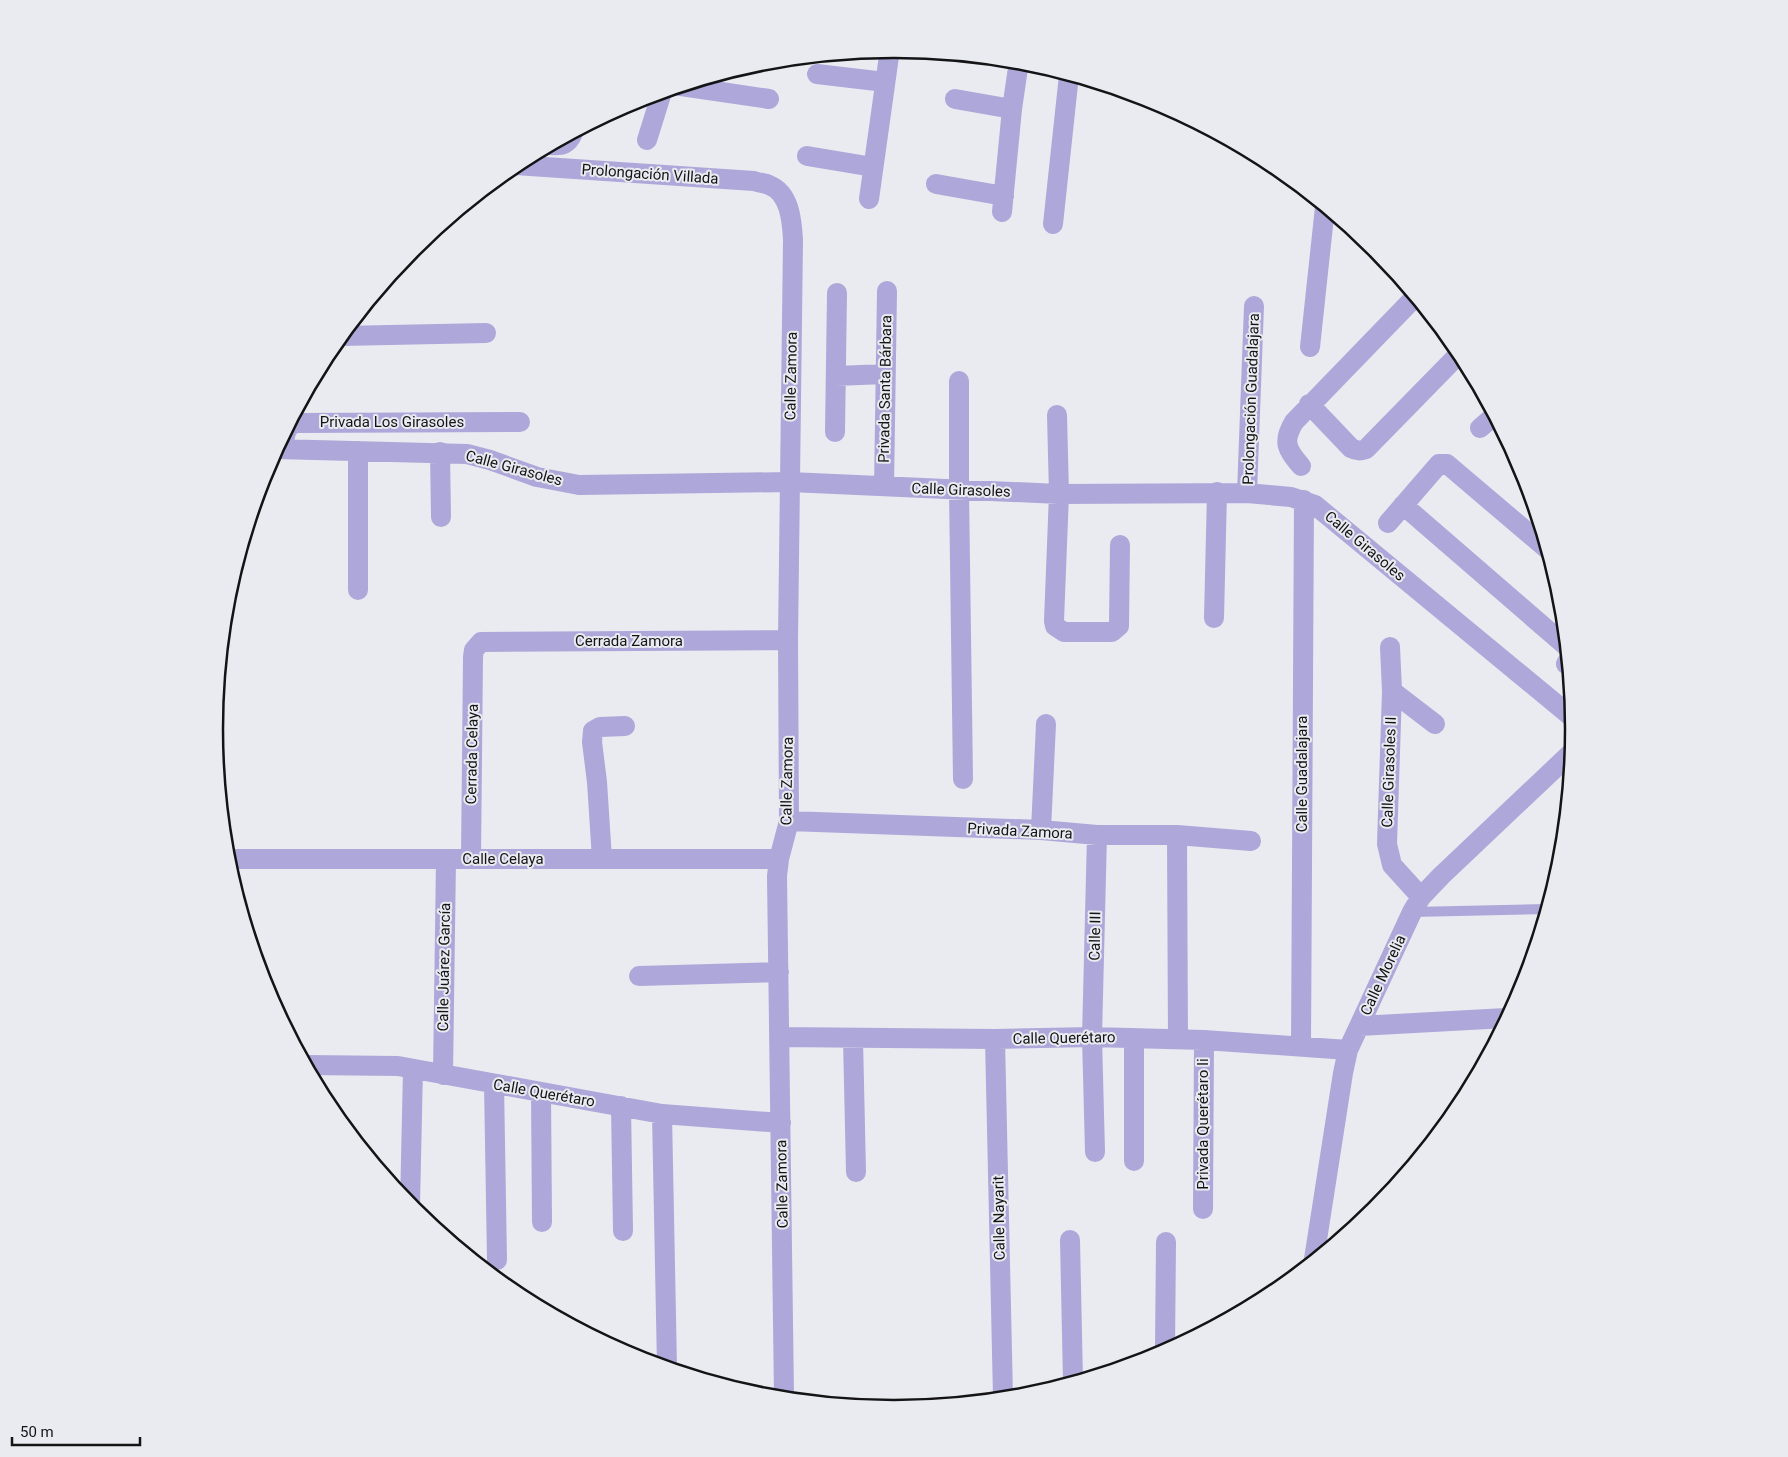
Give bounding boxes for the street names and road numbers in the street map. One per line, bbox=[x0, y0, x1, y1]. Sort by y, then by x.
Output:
street label: Prolongación Villada bbox=[581, 160, 719, 188]
street label: Prolongación Guadalajara bbox=[1239, 313, 1263, 485]
street label: Privada Santa Bárbara bbox=[875, 315, 895, 463]
street label: Calle Zamora bbox=[781, 331, 801, 421]
street label: Privada Los Girasoles bbox=[320, 413, 464, 431]
street label: Calle Girasoles bbox=[464, 446, 564, 490]
street label: Calle Girasoles bbox=[911, 479, 1011, 501]
street label: Calle Girasoles bbox=[1321, 507, 1409, 585]
street label: Cerrada Zamora bbox=[575, 632, 683, 650]
street label: Cerrada Celaya bbox=[462, 704, 482, 804]
street label: Calle Guadalajara bbox=[1293, 716, 1311, 832]
street label: Calle Girasoles II bbox=[1378, 716, 1400, 828]
street label: Calle Zamora bbox=[777, 736, 797, 826]
street label: Privada Zamora bbox=[967, 819, 1073, 843]
street label: Calle Celaya bbox=[462, 850, 544, 868]
street label: Calle Juárez García bbox=[434, 903, 454, 1031]
street label: Calle III bbox=[1086, 911, 1104, 961]
street label: Calle Morelia bbox=[1356, 932, 1410, 1018]
street label: Calle Querétaro bbox=[1012, 1028, 1116, 1048]
street label: Privada Querétaro Ii bbox=[1194, 1058, 1212, 1190]
street label: Calle Querétaro bbox=[492, 1075, 596, 1111]
street label: Calle Zamora bbox=[772, 1139, 792, 1229]
street label: Calle Nayarit bbox=[989, 1176, 1009, 1260]

